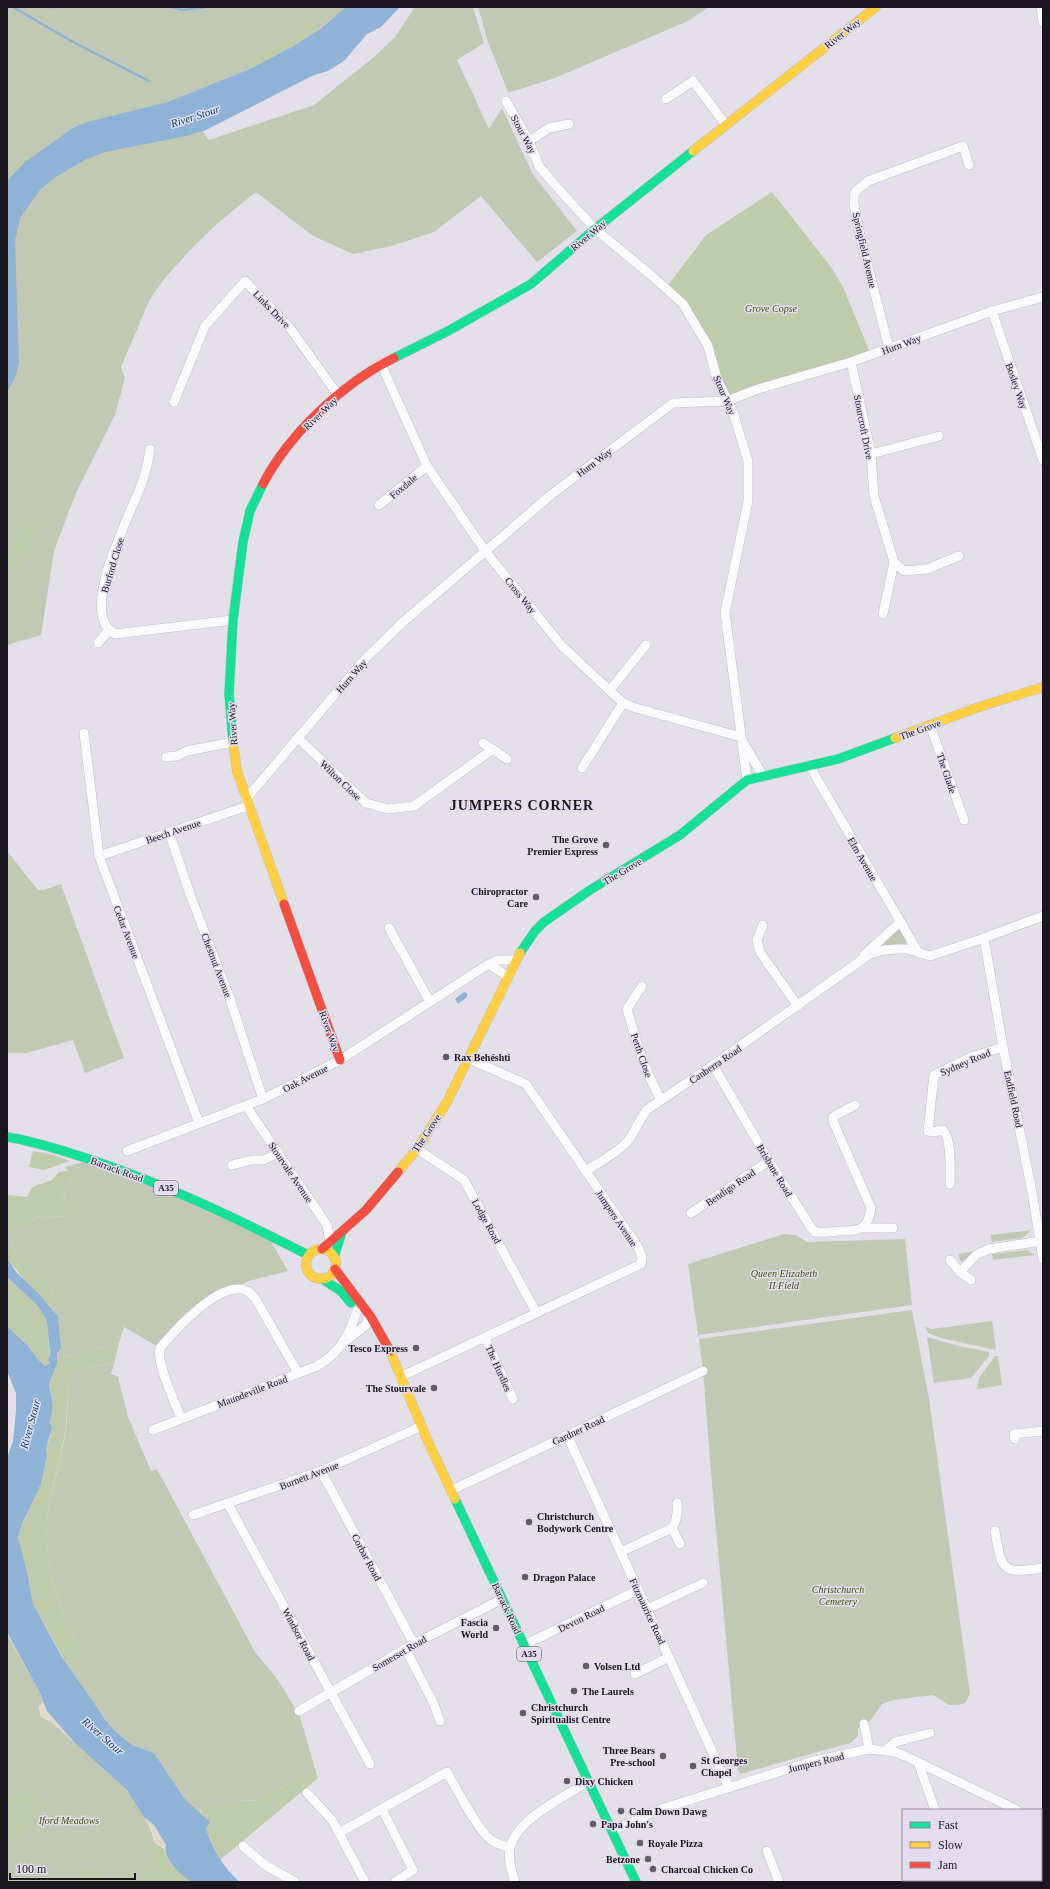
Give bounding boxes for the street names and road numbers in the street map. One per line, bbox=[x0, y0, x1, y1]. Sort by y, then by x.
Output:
street label: River Way bbox=[822, 16, 862, 51]
street label: Stour Way bbox=[509, 113, 538, 155]
street label: Springfield Avenue bbox=[850, 211, 879, 290]
street label: River Way bbox=[568, 217, 608, 253]
street label: Links Drive bbox=[251, 288, 293, 331]
street label: Hurn Way bbox=[880, 332, 922, 357]
street label: Bosley Way bbox=[1003, 362, 1030, 411]
street label: Stour Way bbox=[711, 374, 738, 417]
street label: Stourcroft Drive bbox=[852, 394, 875, 461]
street label: River Way bbox=[301, 395, 339, 432]
street label: Hurn Way bbox=[575, 446, 614, 479]
street label: Foxdale bbox=[387, 471, 420, 501]
street label: Burford Close bbox=[99, 536, 126, 594]
street label: Cross Way bbox=[503, 575, 538, 616]
street label: Hurn Way bbox=[334, 657, 369, 695]
street label: River Way bbox=[226, 702, 239, 746]
street label: The Grove bbox=[898, 717, 943, 742]
street label: The Glade bbox=[935, 752, 959, 795]
street label: Wilton Close bbox=[318, 758, 364, 803]
street label: Beech Avenue bbox=[144, 817, 203, 846]
street label: Elm Avenue bbox=[846, 835, 880, 884]
street label: The Grove bbox=[601, 855, 644, 887]
street label: Cedar Avenue bbox=[111, 904, 142, 961]
street label: Chestnut Avenue bbox=[199, 932, 234, 999]
street label: River Way bbox=[317, 1009, 342, 1053]
street label: Perth Close bbox=[629, 1031, 654, 1079]
street label: Canberra Road bbox=[687, 1043, 743, 1086]
street label: Sydney Road bbox=[938, 1047, 992, 1078]
street label: Oak Avenue bbox=[281, 1062, 330, 1094]
street label: Endfield Road bbox=[1002, 1070, 1025, 1129]
street label: The Grove bbox=[410, 1112, 443, 1154]
street label: Stourvale Avenue bbox=[266, 1140, 315, 1205]
street label: Brisbane Road bbox=[755, 1142, 795, 1198]
street label: Barrack Road bbox=[89, 1155, 145, 1184]
street label: Bendigo Road bbox=[703, 1167, 757, 1208]
road number: A35 bbox=[154, 1181, 178, 1195]
street label: Jumpers Avenue bbox=[594, 1188, 640, 1249]
street label: Lodge Road bbox=[470, 1197, 503, 1245]
street label: The Hurdles bbox=[483, 1343, 514, 1393]
street label: Maundeville Road bbox=[216, 1373, 289, 1410]
street label: Gardner Road bbox=[550, 1414, 606, 1447]
street label: Burnett Avenue bbox=[278, 1459, 341, 1492]
street label: Corbar Road bbox=[350, 1532, 383, 1583]
street label: Fitzmaurice Road bbox=[627, 1577, 668, 1646]
street label: Barrack Road bbox=[490, 1581, 523, 1636]
street label: Devon Road bbox=[556, 1602, 606, 1634]
street label: Windsor Road bbox=[280, 1606, 317, 1662]
street label: Somerset Road bbox=[370, 1633, 428, 1673]
road number: A35 bbox=[517, 1647, 541, 1661]
street label: Jumpers Road bbox=[787, 1750, 845, 1775]

